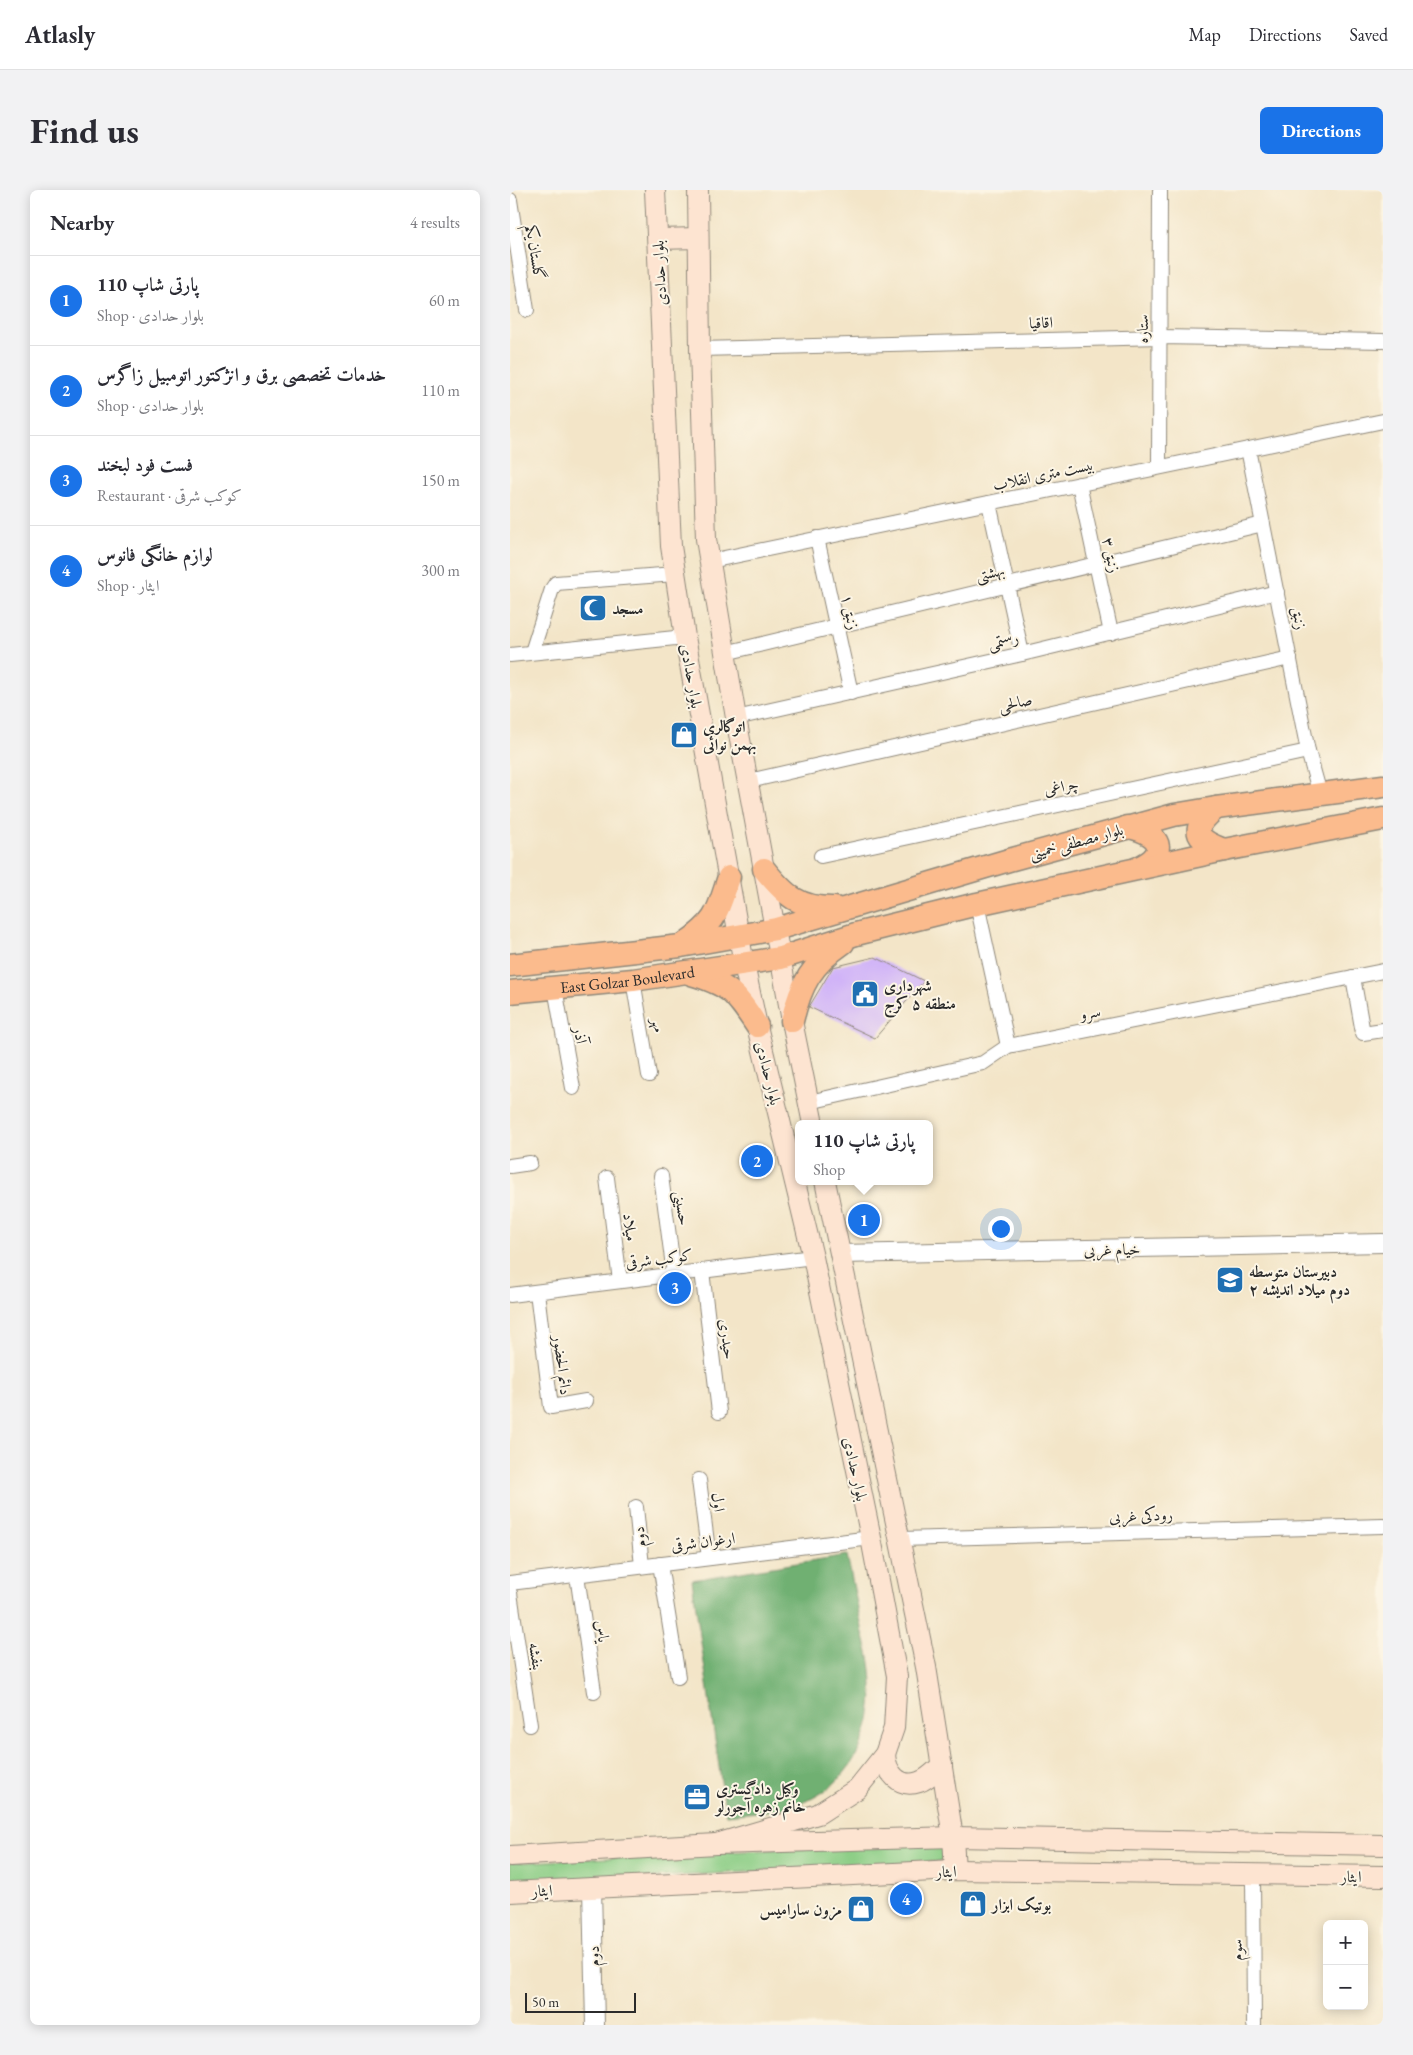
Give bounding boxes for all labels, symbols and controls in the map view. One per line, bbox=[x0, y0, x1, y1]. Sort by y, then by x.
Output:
text: Atlasly bbox=[25, 19, 95, 50]
text: Map bbox=[1189, 23, 1221, 46]
text: Directions bbox=[1249, 23, 1321, 46]
text: Saved bbox=[1349, 23, 1388, 46]
button: Directions bbox=[1260, 107, 1383, 154]
text: Find us bbox=[30, 108, 139, 153]
text: Nearby bbox=[50, 209, 114, 236]
text: 4 results bbox=[410, 212, 460, 233]
street label: گلستان یکم bbox=[516, 223, 550, 282]
street label: بلوار حدادی bbox=[647, 240, 672, 306]
text: پارتی شاپ 110 bbox=[97, 272, 198, 297]
text: 1 bbox=[62, 290, 70, 311]
text: 60 m bbox=[429, 290, 460, 311]
text: Shop · بلوار حدادی bbox=[97, 305, 204, 326]
street label: اقاقیا bbox=[1029, 312, 1053, 333]
street label: ستاره bbox=[1132, 315, 1153, 343]
text: خدمات تخصصی برق و انژکتور اتومبیل زاگرس bbox=[97, 362, 386, 387]
text: 2 bbox=[62, 380, 70, 401]
text: 110 m bbox=[421, 380, 460, 401]
text: Shop · بلوار حدادی bbox=[97, 395, 204, 416]
text: فست فود لبخند bbox=[97, 452, 193, 477]
street label: بیست متری انقلاب bbox=[991, 454, 1096, 495]
text: 3 bbox=[62, 470, 70, 491]
text: 150 m bbox=[421, 470, 460, 491]
text: Restaurant · کوکب شرقی bbox=[97, 485, 242, 506]
street label: زنبق ۳ bbox=[1098, 535, 1125, 575]
text: لوازم خانگی فانوس bbox=[97, 542, 213, 567]
street label: بهشتی bbox=[974, 559, 1007, 587]
text: 4 bbox=[62, 560, 70, 581]
text: 300 m bbox=[421, 560, 460, 581]
text: Shop · ایثار bbox=[97, 575, 159, 596]
street label: زنبق ۱ bbox=[837, 592, 864, 632]
mosque icon: مسجد bbox=[578, 593, 608, 623]
place label: مسجد bbox=[612, 598, 643, 619]
street label: زنبق bbox=[1287, 605, 1312, 631]
street label: رستمی bbox=[986, 627, 1021, 655]
street label: بلوار حدادی bbox=[675, 642, 708, 710]
street label: صالحی bbox=[996, 688, 1034, 718]
place label: اتوگالری بهمن نوائی bbox=[702, 716, 756, 756]
shop icon: اتوگالری بهمن نوائی bbox=[669, 720, 699, 750]
street label: چراغی bbox=[1042, 773, 1080, 800]
street label: بلوار مصطفی خمینی bbox=[1027, 819, 1126, 865]
street label: East Golzar Boulevard bbox=[559, 961, 697, 998]
place label: شهرداری منطقه ۵ کرج bbox=[884, 975, 956, 1018]
public building icon: شهرداری منطقه ۵ کرج bbox=[850, 979, 880, 1009]
street label: سرو bbox=[1076, 1000, 1102, 1025]
street label: مهر bbox=[647, 1014, 670, 1034]
street label: آذر bbox=[568, 1023, 593, 1047]
street label: بلوار حدادی bbox=[750, 1039, 787, 1107]
popup bbox=[795, 1120, 933, 1185]
text: پارتی شاپ 110 bbox=[813, 1128, 915, 1153]
pin: 2 bbox=[741, 1142, 773, 1180]
text: Shop bbox=[813, 1159, 845, 1180]
street label: حسینی bbox=[669, 1189, 695, 1227]
pin: 1 bbox=[848, 1201, 880, 1239]
street label: میلاد bbox=[618, 1212, 643, 1242]
your location bbox=[988, 1216, 1014, 1242]
street label: خیام غربی bbox=[1083, 1239, 1141, 1264]
street label: کوکب شرقی bbox=[624, 1244, 694, 1273]
place label: دبیرستان متوسطه دوم میلاد اندیشه ۲ bbox=[1249, 1261, 1350, 1304]
school or university icon: دبیرستان متوسطه دوم میلاد اندیشه ۲ bbox=[1215, 1265, 1245, 1295]
pin: 3 bbox=[659, 1269, 691, 1307]
street label: حیدری bbox=[715, 1318, 740, 1360]
street label: دائم الحضور bbox=[544, 1332, 577, 1397]
street label: بلوار حدادی bbox=[838, 1435, 873, 1503]
street label: اول bbox=[707, 1491, 730, 1513]
street label: رودکی غربی bbox=[1109, 1504, 1173, 1528]
street label: دوم bbox=[628, 1525, 655, 1549]
street label: ارغوان شرقی bbox=[670, 1527, 736, 1556]
street label: یاس bbox=[591, 1618, 615, 1645]
street label: بنفشه bbox=[524, 1641, 549, 1672]
place label: وکیل دادگستری خانم زهره آجورلو bbox=[714, 1778, 806, 1821]
office icon: وکیل دادگستری خانم زهره آجورلو bbox=[682, 1782, 712, 1812]
street label: ایثار bbox=[933, 1861, 957, 1882]
street label: ایثار bbox=[1338, 1866, 1362, 1887]
street label: ایثار bbox=[529, 1879, 553, 1902]
pin: 4 bbox=[890, 1880, 922, 1918]
shop icon: بوتیک ابزار bbox=[958, 1889, 988, 1919]
shop icon: مزون سارامیس bbox=[846, 1894, 876, 1924]
place label: بوتیک ابزار bbox=[990, 1894, 1051, 1915]
place label: مزون سارامیس bbox=[760, 1899, 842, 1921]
map controls bbox=[1323, 1920, 1368, 2010]
button: + bbox=[1323, 1920, 1368, 1965]
street label: سوم bbox=[1226, 1939, 1251, 1961]
street label: دوم bbox=[583, 1945, 608, 1967]
button: − bbox=[1323, 1965, 1368, 2010]
scale bar bbox=[525, 1990, 636, 2013]
text: 50 m bbox=[532, 1993, 559, 2011]

